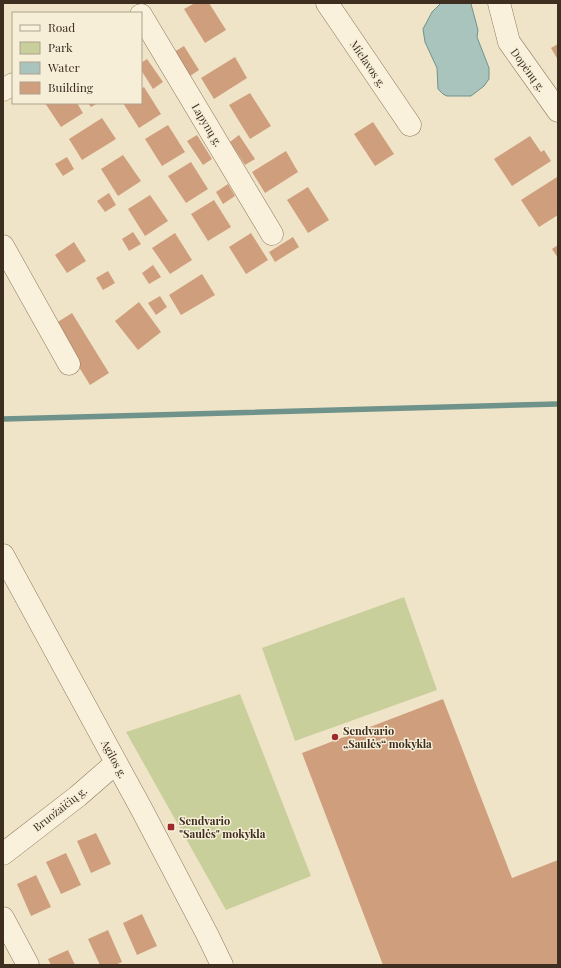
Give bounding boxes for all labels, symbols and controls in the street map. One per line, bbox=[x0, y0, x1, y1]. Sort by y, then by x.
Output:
legend bbox=[12, 12, 142, 104]
text: Road bbox=[48, 19, 75, 35]
street label: Mielavos g. bbox=[347, 37, 390, 91]
text: Park bbox=[48, 39, 73, 55]
street label: Dopėnų g. bbox=[508, 45, 549, 95]
text: Water bbox=[47, 59, 81, 75]
text: Building bbox=[48, 79, 94, 95]
street label: Lapynų g. bbox=[189, 100, 226, 149]
place label: Sendvario „Saulės“ mokykla bbox=[343, 723, 432, 751]
marker: Sendvario „Saulės“ mokykla bbox=[330, 732, 340, 742]
street label: Agilos g. bbox=[98, 736, 131, 781]
street label: Bruožaičių g. bbox=[30, 783, 90, 834]
place label: Sendvario "Saulės" mokykla bbox=[179, 813, 266, 841]
marker: Sendvario "Saulės" mokykla bbox=[166, 822, 176, 832]

